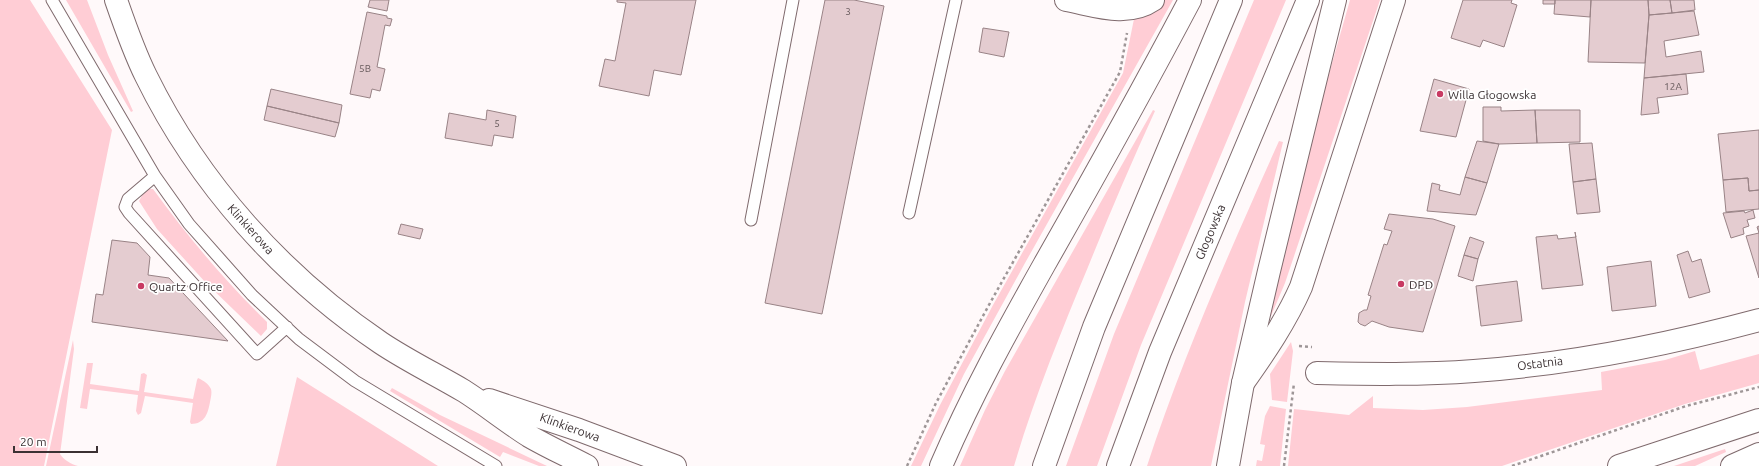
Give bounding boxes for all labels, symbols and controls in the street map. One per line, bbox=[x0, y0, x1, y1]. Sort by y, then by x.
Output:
house number: 3 bbox=[845, 6, 851, 17]
house number: 5B bbox=[359, 63, 371, 74]
house number: 12A bbox=[1664, 81, 1682, 92]
place label: Willa Głogowska bbox=[1448, 88, 1536, 101]
marker: Willa Głogowska bbox=[1435, 89, 1445, 99]
house number: 5 bbox=[494, 118, 500, 129]
street label: Klinkierowa bbox=[225, 201, 277, 257]
street label: Głogowska bbox=[1193, 202, 1227, 262]
place label: DPD bbox=[1409, 278, 1433, 291]
marker: DPD bbox=[1396, 279, 1406, 289]
place label: Quartz Office bbox=[149, 280, 222, 293]
marker: Quartz Office bbox=[136, 281, 146, 291]
street label: Ostatnia bbox=[1516, 354, 1564, 372]
street label: Klinkierowa bbox=[538, 410, 602, 444]
scale bar bbox=[14, 428, 97, 454]
text: 20 m bbox=[20, 435, 47, 448]

